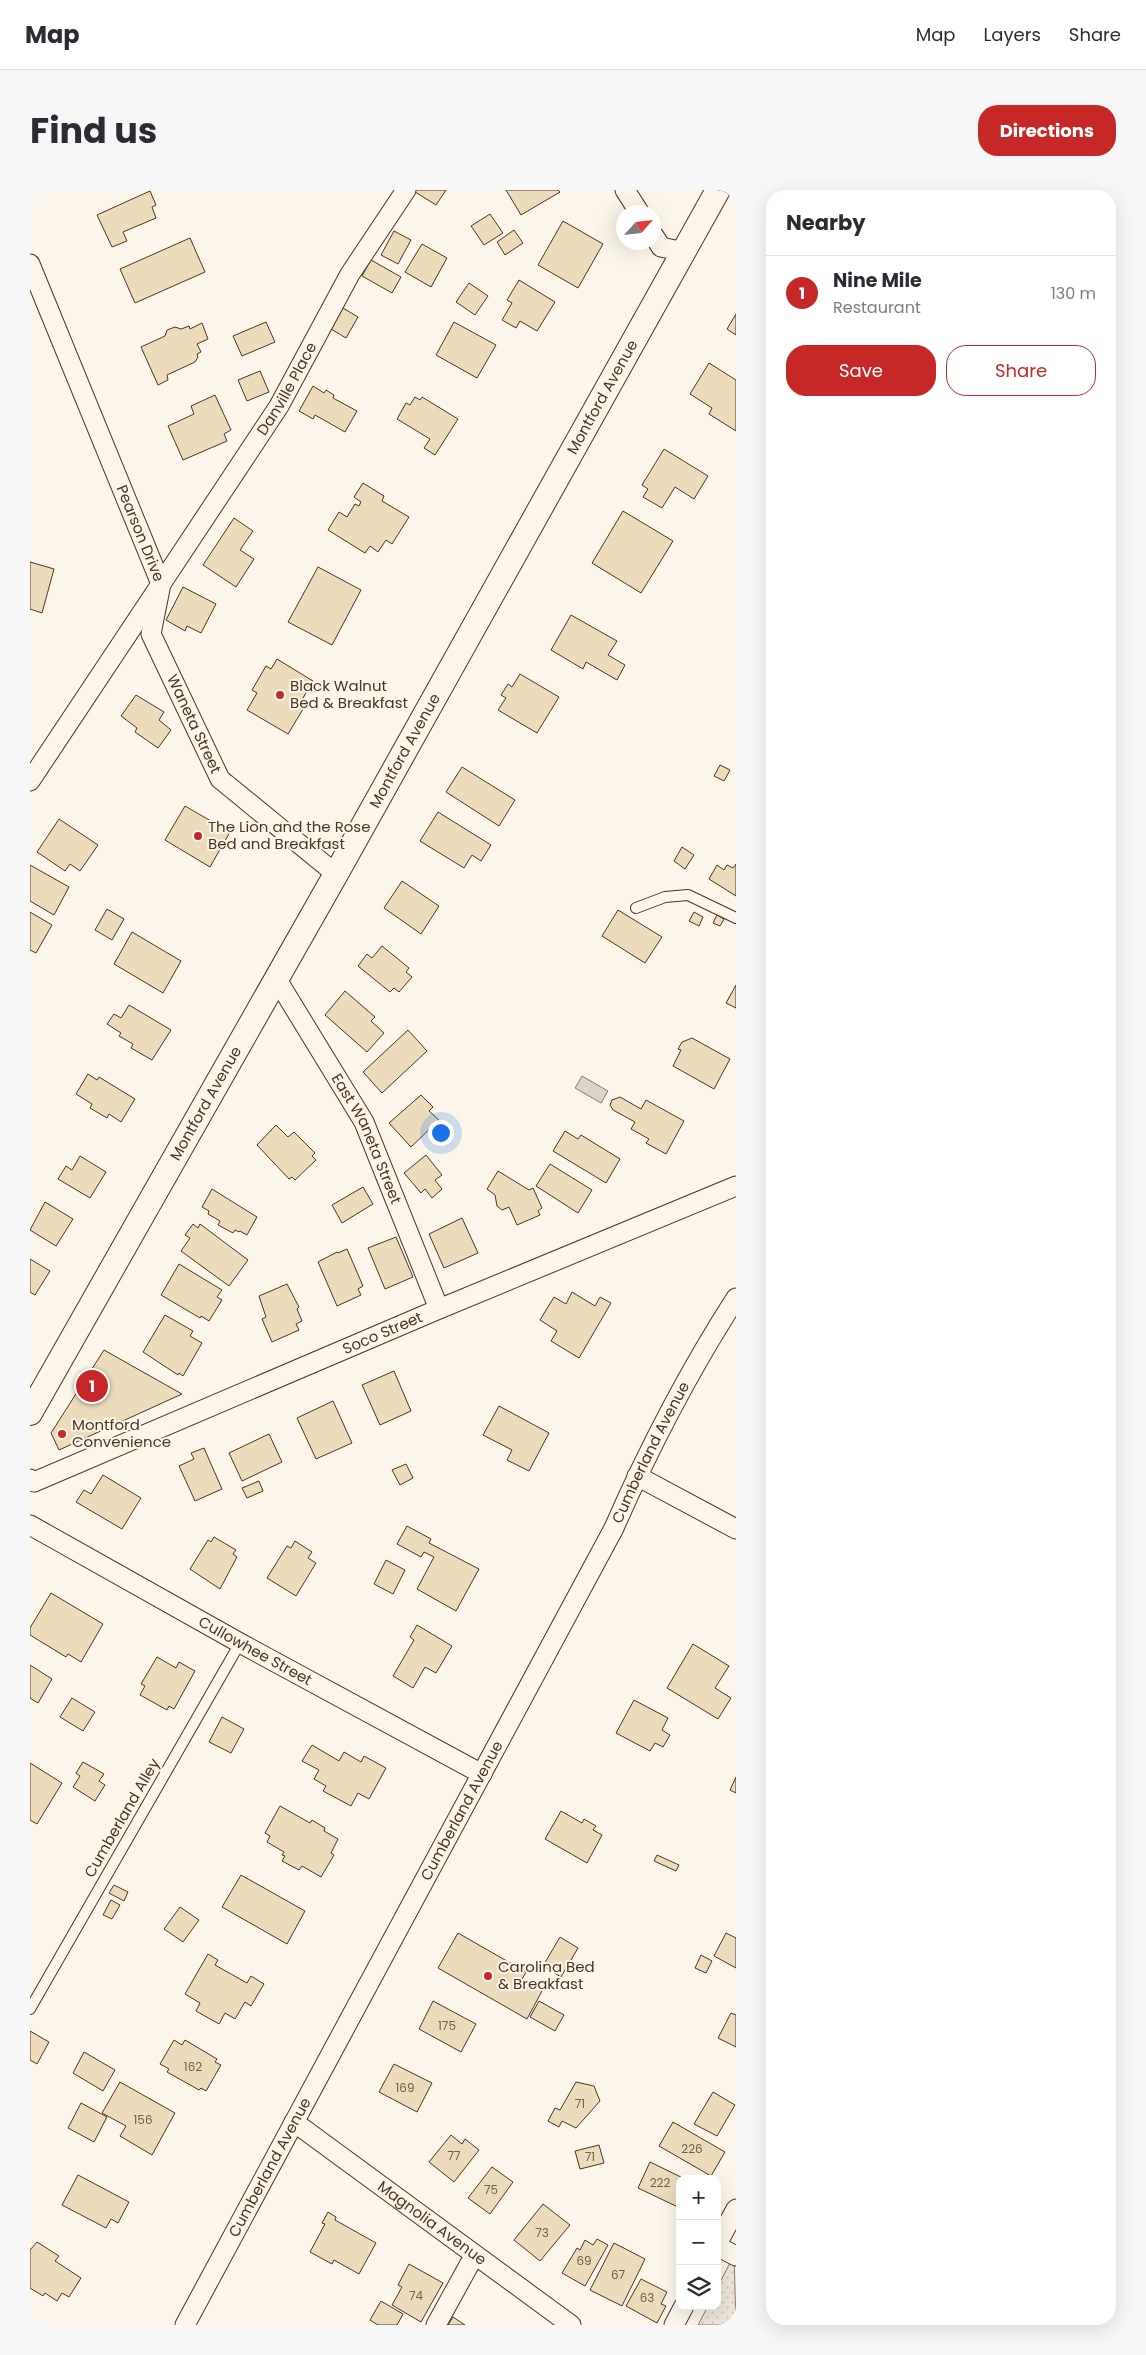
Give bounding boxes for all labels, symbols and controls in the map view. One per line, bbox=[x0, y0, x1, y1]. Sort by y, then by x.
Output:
text: Map bbox=[25, 18, 80, 51]
text: Map bbox=[916, 22, 956, 47]
text: Layers bbox=[984, 22, 1041, 47]
text: Share bbox=[1069, 22, 1121, 47]
button: Directions bbox=[978, 105, 1116, 156]
text: Find us bbox=[30, 106, 157, 155]
north arrow bbox=[616, 205, 661, 250]
text: Nearby bbox=[786, 208, 866, 237]
text: Nine Mile bbox=[833, 267, 922, 294]
text: 1 bbox=[799, 282, 805, 305]
text: 130 m bbox=[1051, 282, 1096, 305]
text: Restaurant bbox=[833, 296, 921, 319]
street label: Montford Avenue bbox=[561, 336, 642, 458]
street label: Danville Place bbox=[252, 338, 321, 439]
button: Save bbox=[786, 345, 936, 396]
button: Share bbox=[946, 345, 1096, 396]
street label: Pearson Drive bbox=[112, 482, 170, 585]
street label: Waneta Street bbox=[162, 671, 227, 777]
place label: Black Walnut Bed & Breakfast bbox=[290, 675, 408, 713]
marker: Black Walnut Bed & Breakfast bbox=[274, 689, 286, 701]
street label: Montford Avenue bbox=[364, 689, 445, 812]
place label: The Lion and the Rose Bed and Breakfast bbox=[208, 816, 371, 854]
marker: The Lion and the Rose Bed and Breakfast bbox=[192, 830, 204, 842]
street label: Montford Avenue bbox=[165, 1042, 246, 1164]
street label: East Waneta Street bbox=[327, 1069, 407, 1207]
your location bbox=[428, 1120, 454, 1146]
street label: Soco Street bbox=[339, 1306, 426, 1359]
pin: 1 bbox=[76, 1367, 108, 1405]
street label: Cumberland Avenue bbox=[606, 1378, 694, 1527]
place label: Montford Convenience bbox=[72, 1414, 171, 1452]
marker: Montford Convenience bbox=[56, 1428, 68, 1440]
street label: Cullowhee Street bbox=[195, 1611, 316, 1690]
street label: Cumberland Avenue bbox=[415, 1737, 508, 1884]
street label: Cumberland Alley bbox=[79, 1754, 165, 1881]
place label: Carolina Bed & Breakfast bbox=[498, 1956, 595, 1994]
marker: Carolina Bed & Breakfast bbox=[482, 1970, 494, 1982]
house number: 175 bbox=[438, 2017, 456, 2034]
house number: 162 bbox=[184, 2058, 202, 2075]
house number: 169 bbox=[395, 2079, 415, 2096]
street label: Cumberland Avenue bbox=[223, 2094, 316, 2241]
house number: 71 bbox=[575, 2095, 585, 2112]
house number: 156 bbox=[134, 2111, 153, 2128]
house number: 226 bbox=[681, 2140, 703, 2157]
house number: 77 bbox=[447, 2147, 461, 2164]
house number: 71 bbox=[585, 2148, 595, 2165]
house number: 222 bbox=[650, 2174, 670, 2191]
map controls bbox=[676, 2175, 721, 2310]
button: + bbox=[676, 2175, 721, 2220]
street label: Magnolia Avenue bbox=[373, 2176, 491, 2270]
house number: 75 bbox=[484, 2181, 498, 2198]
button: − bbox=[676, 2220, 721, 2265]
house number: 73 bbox=[535, 2224, 549, 2241]
house number: 69 bbox=[576, 2252, 592, 2269]
button: layers bbox=[676, 2265, 721, 2310]
house number: 67 bbox=[611, 2266, 626, 2283]
house number: 74 bbox=[409, 2287, 423, 2304]
house number: 63 bbox=[640, 2289, 654, 2306]

